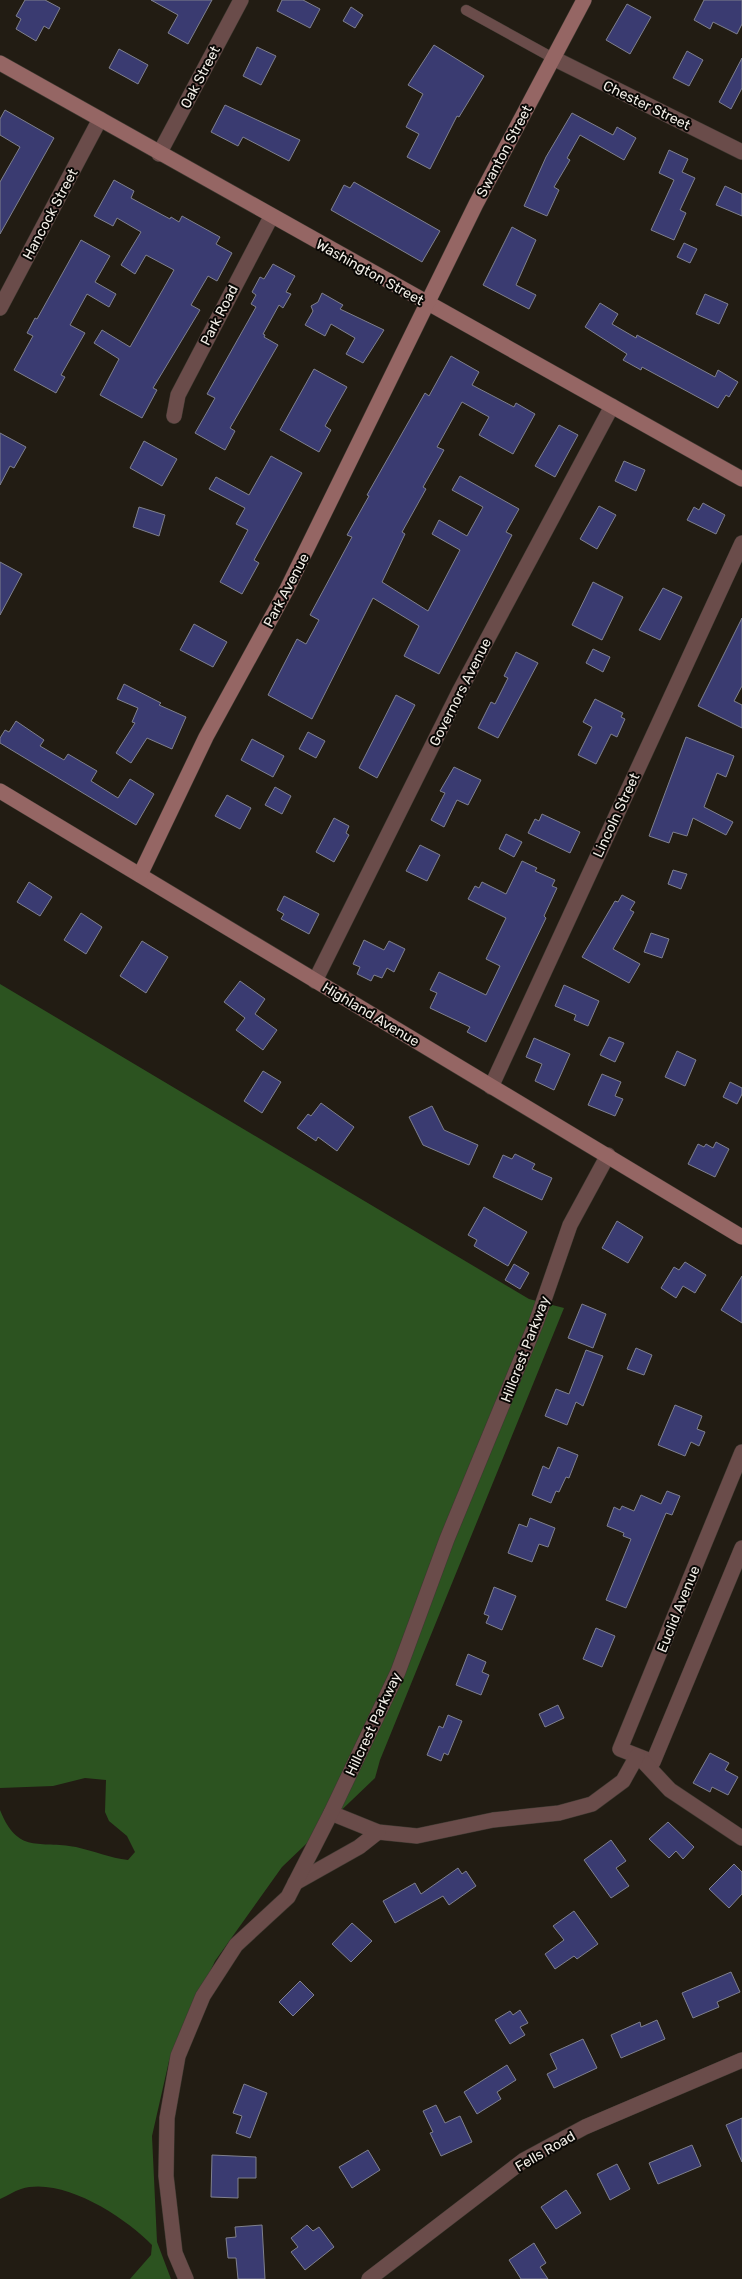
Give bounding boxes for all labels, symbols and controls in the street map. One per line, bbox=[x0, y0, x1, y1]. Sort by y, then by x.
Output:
street label: Oak Street bbox=[177, 43, 224, 111]
street label: Chester Street bbox=[600, 77, 694, 134]
street label: Swanton Street bbox=[473, 102, 536, 200]
street label: Hancock Street bbox=[19, 165, 82, 263]
street label: Washington Street bbox=[313, 236, 427, 309]
street label: Park Road bbox=[197, 282, 242, 348]
street label: Park Avenue bbox=[260, 550, 313, 630]
street label: Governors Avenue bbox=[426, 635, 495, 749]
street label: Lincoln Street bbox=[589, 770, 644, 860]
street label: Highland Avenue bbox=[319, 979, 423, 1050]
street label: Hillcrest Parkway bbox=[497, 1293, 554, 1405]
street label: Euclid Avenue bbox=[653, 1563, 704, 1655]
street label: Hillcrest Parkway bbox=[342, 1669, 405, 1779]
street label: Fells Road bbox=[512, 2127, 578, 2175]

